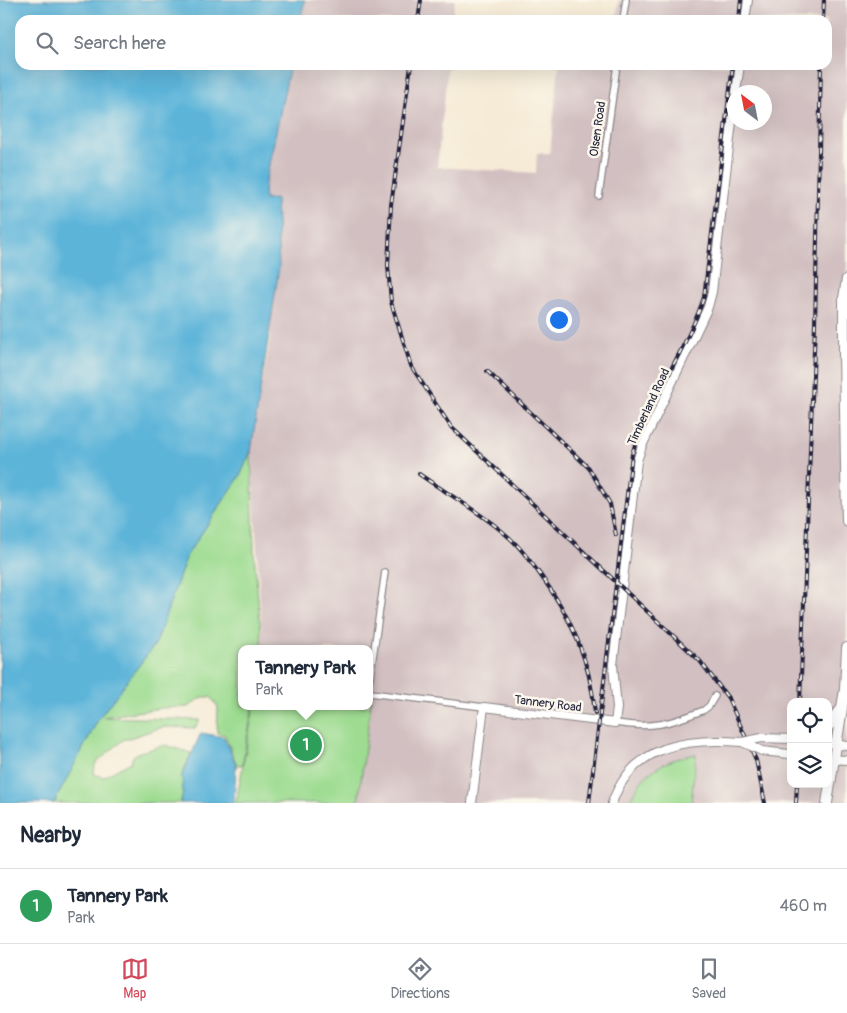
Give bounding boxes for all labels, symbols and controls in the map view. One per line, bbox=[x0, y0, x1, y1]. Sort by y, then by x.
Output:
search box bbox=[15, 15, 832, 70]
icon: search bbox=[33, 29, 61, 57]
text: Search here bbox=[73, 31, 166, 55]
north arrow bbox=[727, 85, 772, 130]
street label: Olsen Road bbox=[587, 100, 609, 158]
your location bbox=[546, 307, 572, 333]
street label: Timberland Road bbox=[625, 366, 673, 448]
popup bbox=[238, 645, 373, 710]
text: Tannery Park bbox=[255, 656, 356, 680]
text: Park bbox=[255, 680, 283, 700]
street label: Tannery Road bbox=[514, 692, 583, 716]
map controls bbox=[787, 698, 832, 788]
button: locate bbox=[787, 698, 832, 743]
pin: 1 bbox=[290, 726, 322, 764]
button: layers bbox=[787, 743, 832, 788]
text: Nearby bbox=[20, 822, 81, 849]
text: Tannery Park bbox=[67, 884, 168, 908]
text: 1 bbox=[33, 896, 39, 916]
text: 460 m bbox=[780, 896, 827, 916]
text: Park bbox=[67, 908, 95, 928]
tab: Map bbox=[121, 955, 149, 1002]
tab: Directions bbox=[390, 955, 450, 1002]
tab: Saved bbox=[691, 955, 726, 1002]

